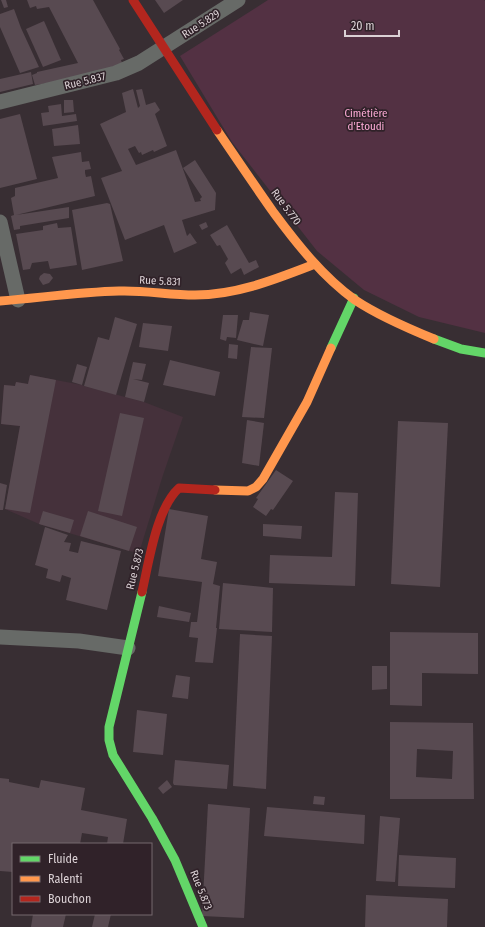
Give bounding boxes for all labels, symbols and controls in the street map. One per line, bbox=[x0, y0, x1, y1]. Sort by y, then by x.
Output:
street label: Rue 5.829 bbox=[180, 7, 222, 41]
scale bar bbox=[345, 12, 399, 38]
text: 20 m bbox=[351, 19, 375, 33]
street label: Rue 5.837 bbox=[63, 69, 107, 92]
park label: Cimétière d'Etoudi bbox=[344, 107, 388, 133]
street label: Rue 5.770 bbox=[268, 186, 304, 228]
street label: Rue 5.831 bbox=[139, 273, 181, 289]
street label: Rue 5.873 bbox=[124, 547, 146, 591]
legend bbox=[12, 843, 152, 915]
text: Fluide bbox=[48, 852, 78, 866]
street label: Rue 5.873 bbox=[187, 868, 215, 912]
text: Ralenti bbox=[48, 872, 83, 886]
text: Bouchon bbox=[48, 892, 91, 906]

